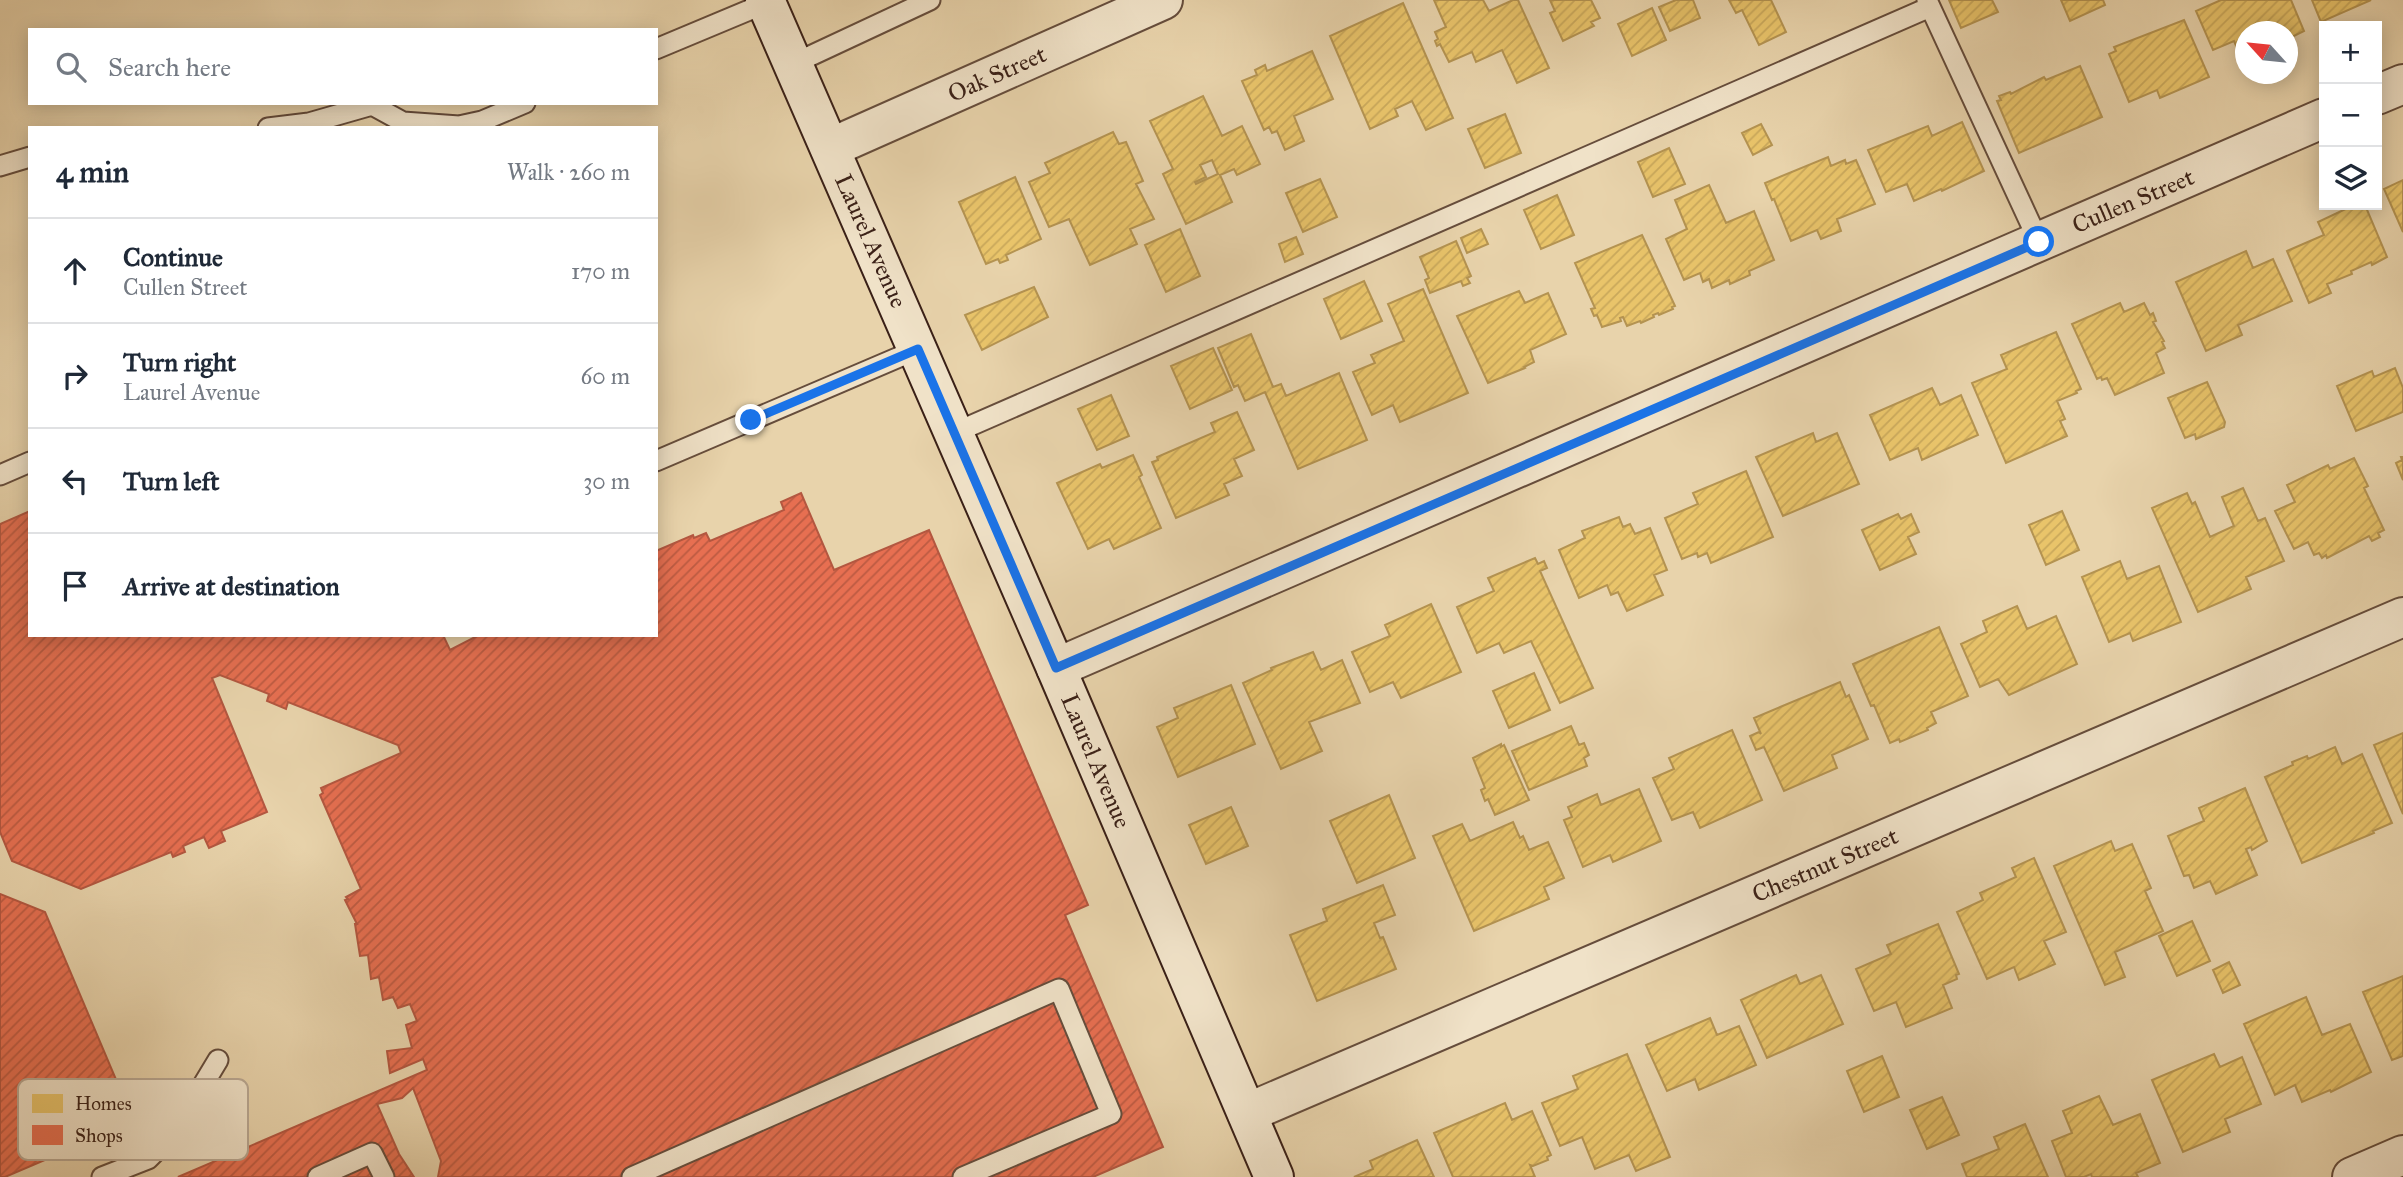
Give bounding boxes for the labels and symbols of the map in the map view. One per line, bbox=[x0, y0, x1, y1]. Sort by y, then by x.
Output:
north arrow bbox=[2235, 21, 2298, 84]
street label: Oak Street bbox=[943, 39, 1051, 109]
street label: Cullen Street bbox=[2067, 162, 2199, 240]
street label: Laurel Avenue bbox=[828, 169, 914, 313]
route start bbox=[2023, 226, 2054, 257]
route end bbox=[735, 404, 766, 435]
street label: Laurel Avenue bbox=[1054, 689, 1138, 833]
street label: Chestnut Street bbox=[1747, 821, 1903, 909]
legend bbox=[18, 1079, 248, 1160]
text: Homes bbox=[75, 1092, 132, 1115]
text: Shops bbox=[75, 1124, 123, 1147]

